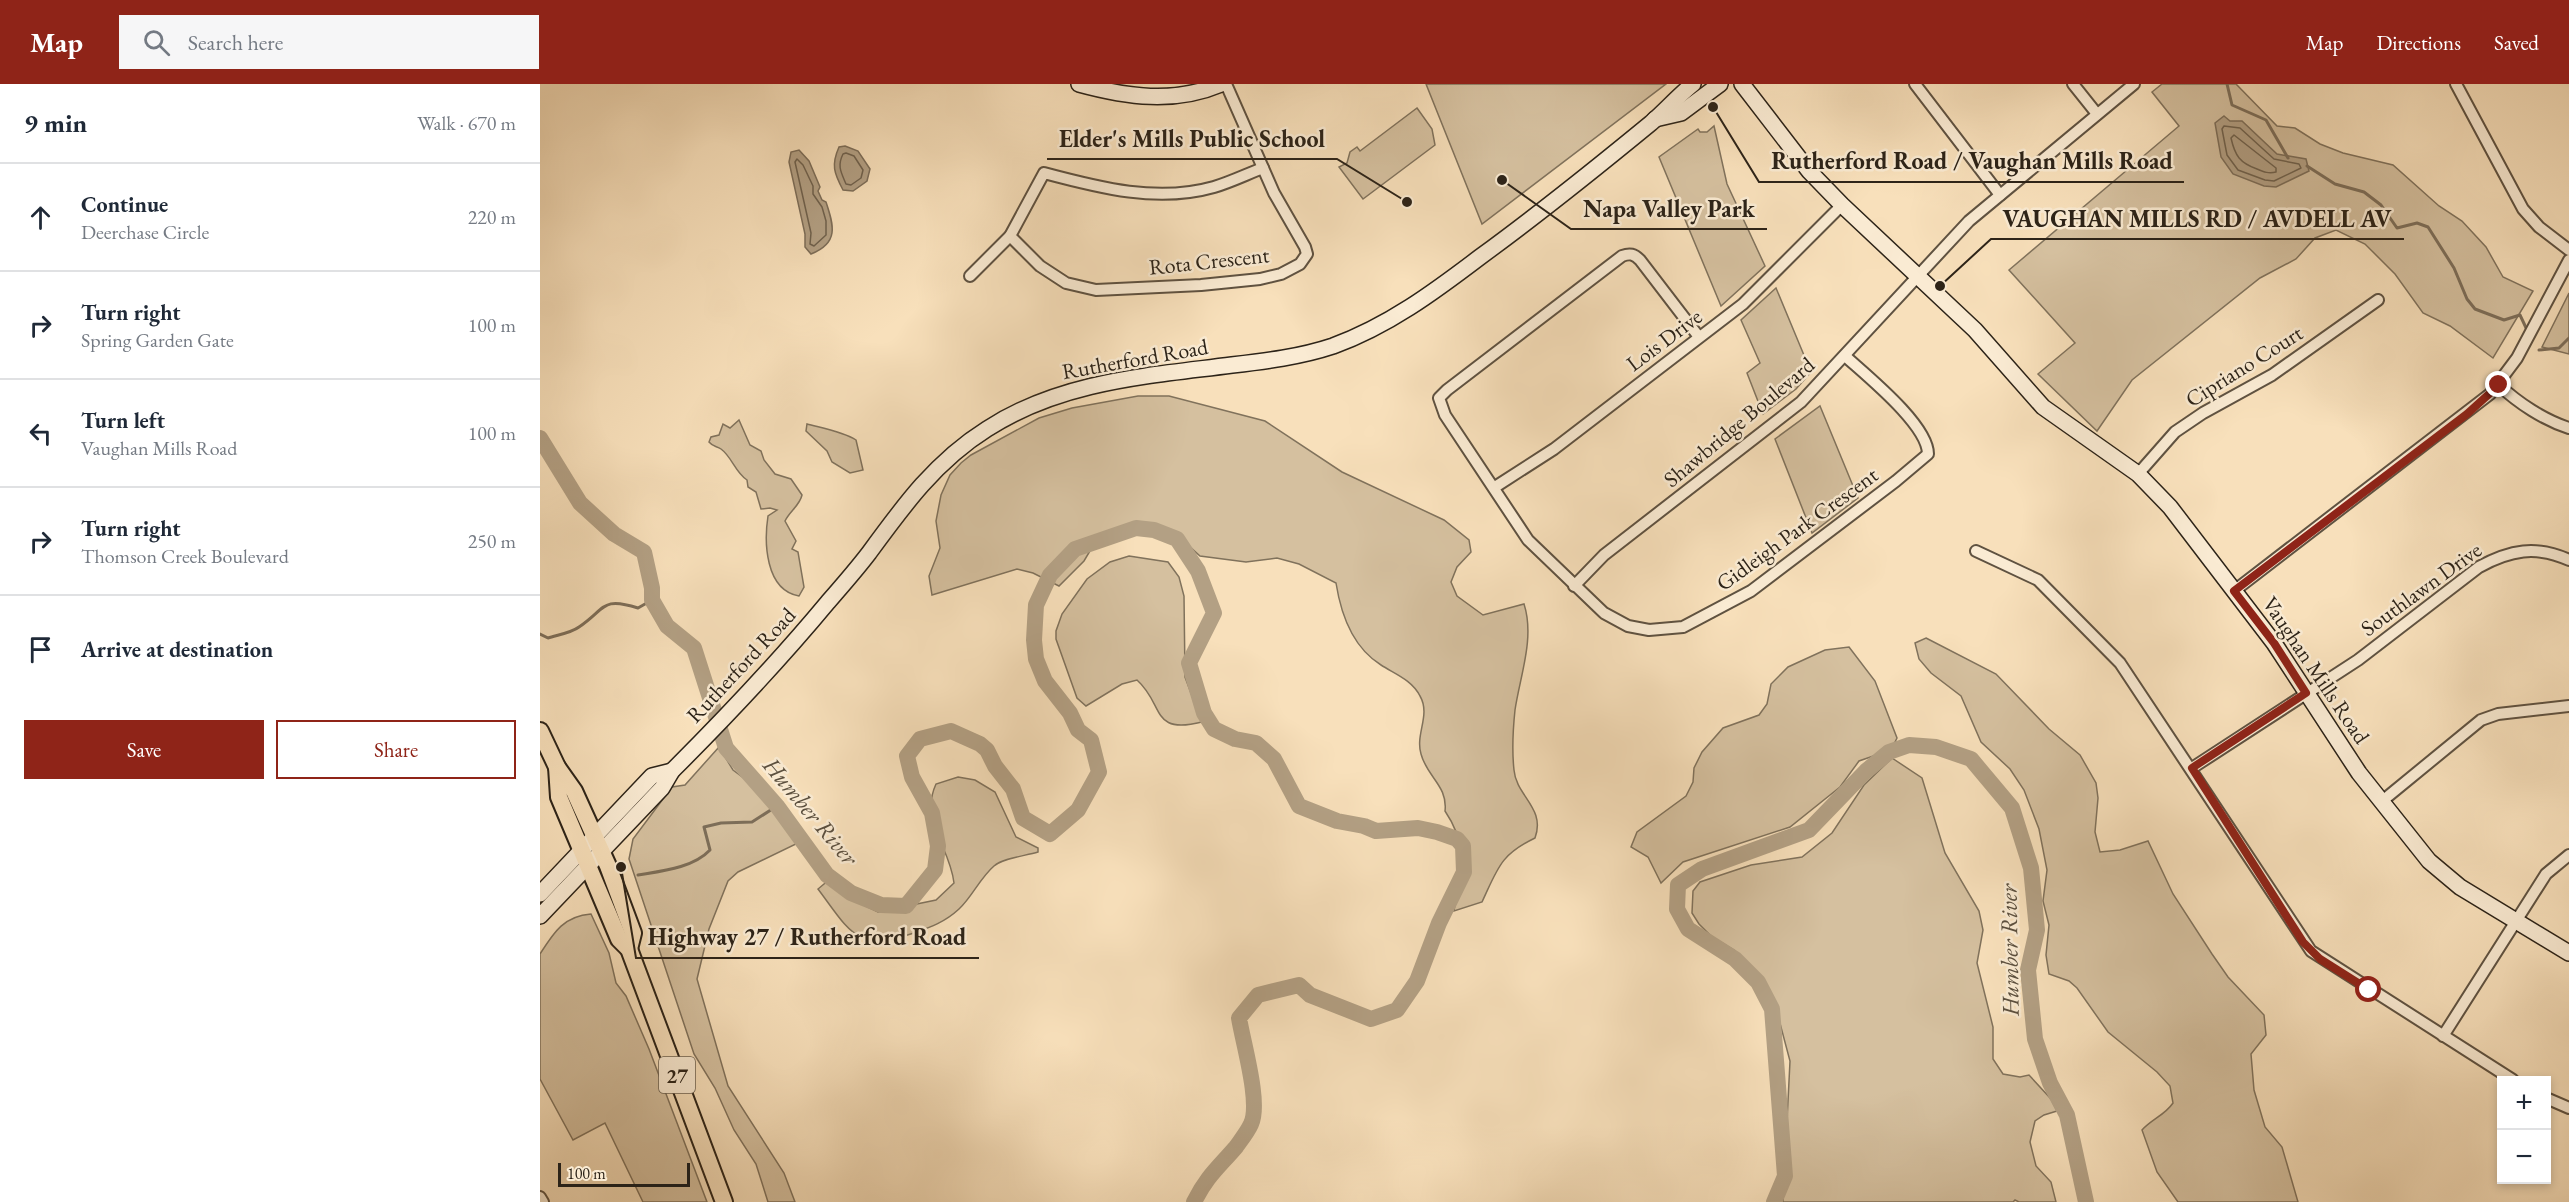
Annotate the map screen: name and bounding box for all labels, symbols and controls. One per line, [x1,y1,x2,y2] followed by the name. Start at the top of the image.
[119,15,539,69] search box
[30,24,83,60] text: Map
[140,26,173,59] icon: search
[188,28,283,57] text: Search here
[2306,29,2343,56] text: Map
[2376,29,2461,56] text: Directions
[2494,29,2539,56] text: Saved
[24,106,87,140] text: 9 min
[417,110,516,136] text: Walk · 670 m
[1047,117,1337,159] callout: Elder's Mills Public School
[1059,123,1325,154] text: Elder's Mills Public School
[1759,140,2184,182] callout: Rutherford Road / Vaughan Mills Road
[1771,145,2174,177] text: Rutherford Road / Vaughan Mills Road
[1571,187,1767,229] callout: Napa Valley Park
[81,190,168,219] text: Continue
[1583,193,1756,225] text: Napa Valley Park
[1991,197,2404,239] callout: VAUGHAN MILLS RD / AVDELL AV
[24,201,57,234] icon: ahead
[2002,203,2393,234] text: VAUGHAN MILLS RD / AVDELL AV
[468,204,516,230] text: 220 m
[81,219,209,245] text: Deerchase Circle
[1147,240,1271,282] street label: Rota Crescent
[81,298,180,327] text: Turn right
[1620,302,1708,378] street label: Lois Drive
[24,309,57,342] icon: right
[468,312,516,338] text: 100 m
[2180,318,2308,414] street label: Cipriano Court
[81,327,234,353] text: Spring Garden Gate
[1060,332,1211,386] street label: Rutherford Road
[1657,350,1821,494] street label: Shawbridge Boulevard
[2485,371,2511,397] route end
[81,406,165,435] text: Turn left
[24,417,57,450] icon: left
[468,420,516,446] text: 100 m
[81,435,237,461] text: Vaughan Mills Road
[1710,460,1884,598] street label: Gidleigh Park Crescent
[81,514,180,543] text: Turn right
[24,525,57,558] icon: right
[468,528,516,554] text: 250 m
[2355,535,2488,643] street label: Southlawn Drive
[81,543,289,569] text: Thomson Creek Boulevard
[2256,591,2377,750] street label: Vaughan Mills Road
[680,600,803,729] street label: Rutherford Road
[24,633,57,666] icon: arrive
[81,635,273,664] text: Arrive at destination
[24,720,264,779] button: Save
[276,720,516,779] button: Share
[756,750,866,873] water label: Humber River
[1992,882,2026,1017] water label: Humber River
[636,916,979,958] callout: Highway 27 / Rutherford Road
[648,921,967,953] text: Highway 27 / Rutherford Road
[2355,976,2381,1002] route start
[659,1057,695,1093] road number: 27
[2497,1076,2551,1184] map controls
[2497,1076,2551,1130] button: +
[2497,1130,2551,1184] button: −
[558,1160,690,1188] scale bar
[567,1163,606,1184] text: 100 m

